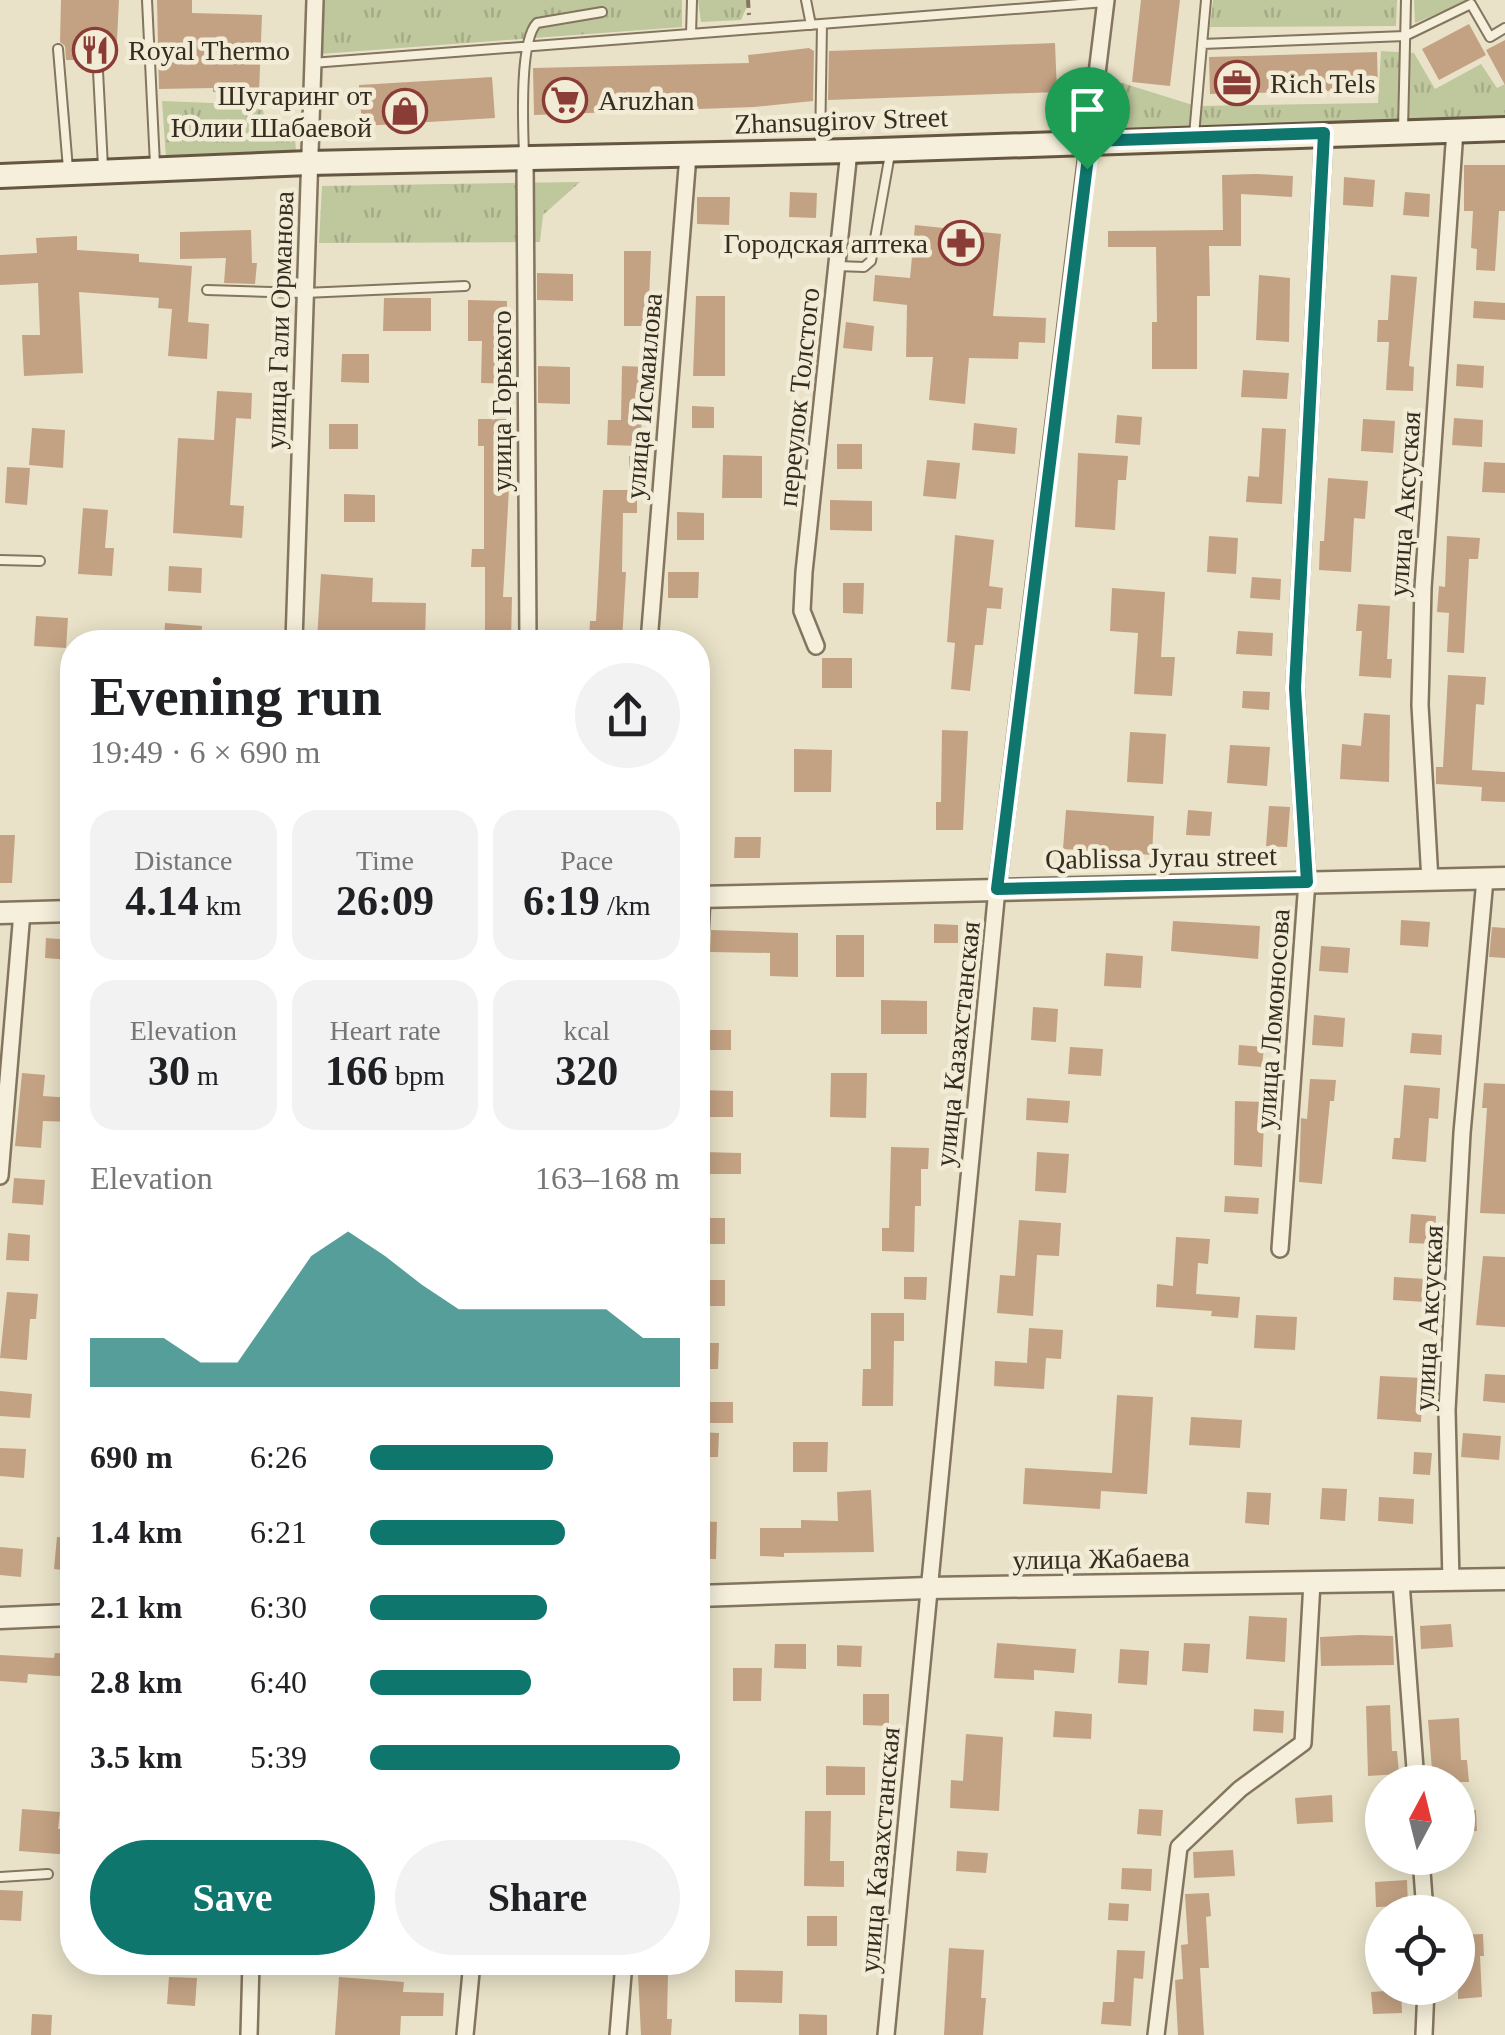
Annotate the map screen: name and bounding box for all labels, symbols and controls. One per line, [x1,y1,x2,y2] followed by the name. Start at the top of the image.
[72,27,118,73] restaurant icon: Royal Thermo
[128,35,290,66] place label: Royal Thermo
[1214,60,1260,106] office icon: Rich Tels
[1045,67,1130,170] pin
[1270,68,1376,99] place label: Rich Tels
[542,77,588,123] supermarket icon: Aruzhan
[171,80,372,143] place label: Шугаринг от Юлии Шабаевой
[1060,82,1115,137] icon: arrive
[598,85,694,116] place label: Aruzhan
[382,88,428,134] shop icon: Шугаринг от Юлии Шабаевой
[734,101,949,140] street label: Zhansugirov Street
[260,190,300,450] street label: улица Гали Орманова
[938,220,984,266] pharmacy icon: Городская аптека
[724,228,929,259] place label: Городская аптека
[772,286,825,508] street label: переулок Толстого
[619,291,668,500] street label: улица Исмаилова
[486,310,517,492] street label: улица Горького
[1383,410,1426,598] street label: улица Аксуская
[575,663,680,768] button: share
[90,666,382,727] text: Evening run
[90,734,320,770] text: 19:49 · 6 × 690 m
[1045,840,1277,875] street label: Qablissa Jyrau street
[134,845,232,876] text: Distance
[356,845,414,876] text: Time
[560,845,613,876] text: Pace
[125,878,199,924] text: 4.14
[336,878,434,924] text: 26:09
[523,878,600,924] text: 6:19
[199,890,241,921] text: km
[600,890,650,921] text: /km
[1249,907,1296,1130] street label: улица Ломоносова
[929,920,986,1168] street label: улица Казахстанская
[130,1015,237,1046] text: Elevation
[329,1015,441,1046] text: Heart rate
[563,1015,610,1046] text: kcal
[148,1048,190,1094] text: 30
[325,1048,388,1094] text: 166
[555,1048,618,1094] text: 320
[190,1060,219,1091] text: m
[388,1060,445,1091] text: bpm
[90,1160,213,1196] text: Elevation
[535,1160,680,1196] text: 163–168 m
[1408,1224,1449,1412] street label: улица Аксуская
[90,1439,173,1475] text: 690 m
[250,1439,307,1475] text: 6:26
[90,1514,182,1550] text: 1.4 km
[250,1514,307,1550] text: 6:21
[1012,1541,1191,1576] street label: улица Жабаева
[90,1589,182,1625] text: 2.1 km
[250,1589,307,1625] text: 6:30
[90,1664,182,1700] text: 2.8 km
[250,1664,307,1700] text: 6:40
[853,1726,906,1974] street label: улица Казахстанская
[90,1739,182,1775] text: 3.5 km
[250,1739,307,1775] text: 5:39
[1365,1765,1475,1875] north arrow
[1365,1765,1475,2005] map controls
[90,1840,375,1955] button: Save
[395,1840,680,1955] button: Share
[1365,1895,1475,2005] button: locate

